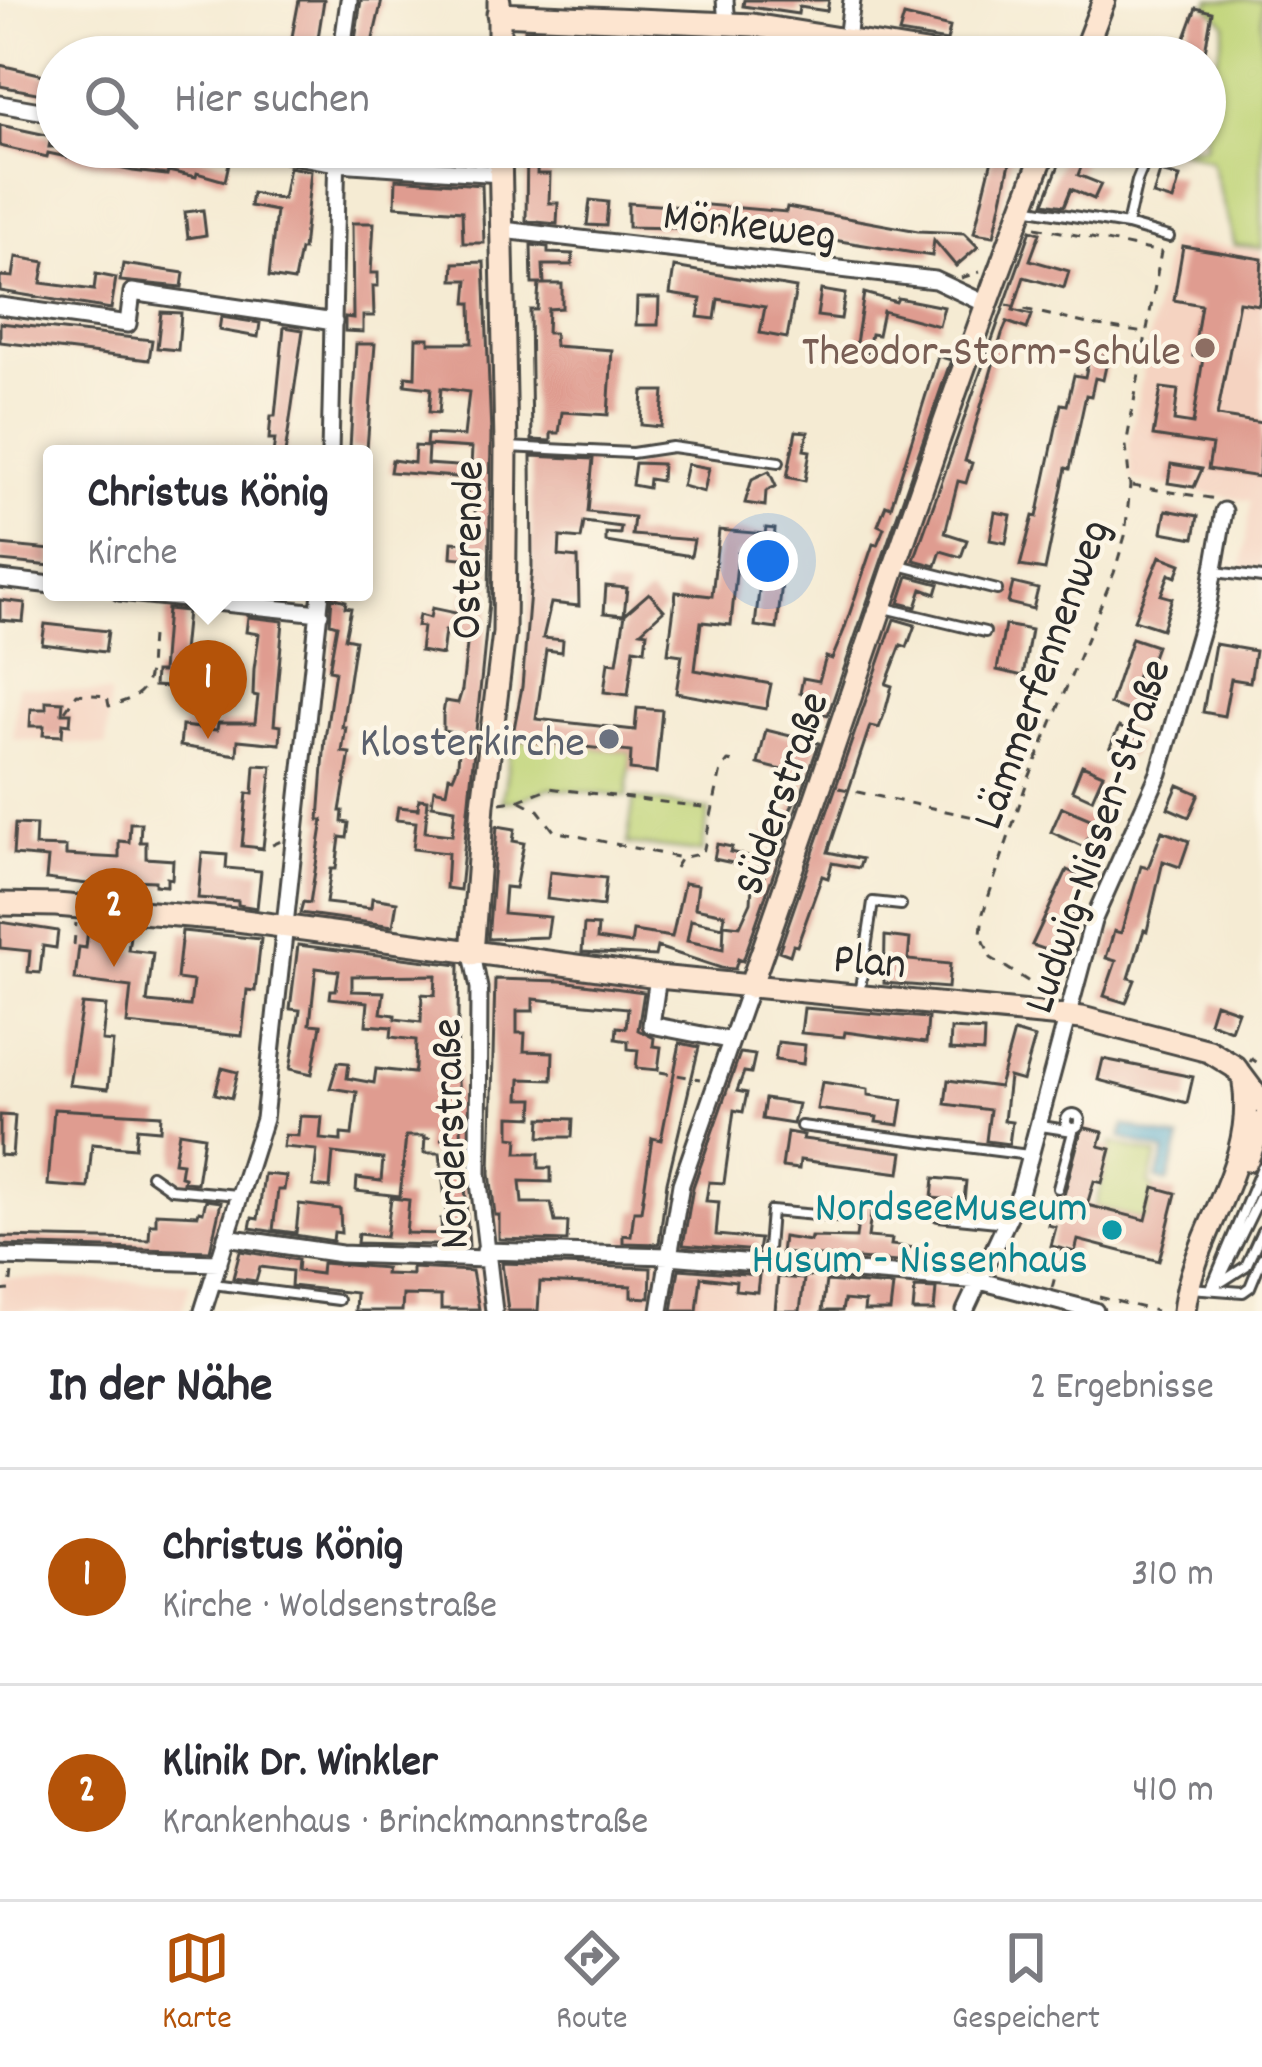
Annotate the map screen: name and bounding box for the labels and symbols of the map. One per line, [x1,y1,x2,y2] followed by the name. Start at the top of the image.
[659,187,839,271] street label: Mönkeweg
[801,323,1181,387] place label: Theodor-Storm-Schule
[1192,335,1218,361] marker: Theodor-Storm-Schule
[437,460,505,640] street label: Osterende
[959,512,1130,839] street label: Lämmerfennenweg
[738,531,798,591] your location
[169,640,247,739] pin: 1
[1010,651,1191,1023] street label: Ludwig-Nissen-Straße
[720,684,849,905] street label: Süderstraße
[360,714,585,778] place label: Klosterkirche
[596,726,622,752] marker: Klosterkirche
[75,868,153,967] pin: 2
[830,930,909,1000] street label: Plan
[418,1017,490,1250] street label: Norderstraße
[751,1179,1088,1295] place label: NordseeMuseum Husum - Nissenhaus
[1099,1217,1125,1243] marker: NordseeMuseum Husum - Nissenhaus

